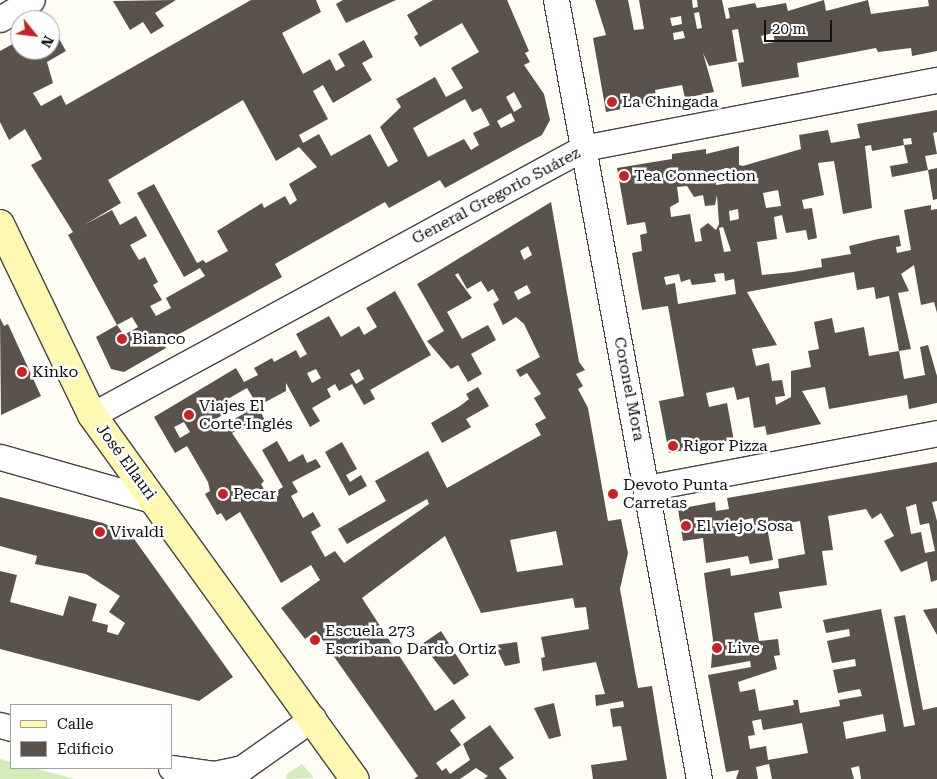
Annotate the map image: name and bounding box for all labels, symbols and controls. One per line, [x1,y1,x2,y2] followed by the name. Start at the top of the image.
[10,10,60,60] north arrow
[767,10,834,42] scale bar
[772,20,806,38] text: 20 m
[38,33,57,50] text: N
[622,92,718,112] place label: La Chingada
[606,96,618,108] marker: La Chingada
[409,143,583,249] street label: General Gregorio Suárez
[634,166,756,186] place label: Tea Connection
[618,170,630,182] marker: Tea Connection
[132,329,186,349] place label: Bianco
[116,333,128,345] marker: Bianco
[610,335,648,443] street label: Coronel Mora
[32,362,78,382] place label: Kinko
[16,366,28,378] marker: Kinko
[199,396,293,434] place label: Viajes El Corte Inglés
[183,409,195,421] marker: Viajes El Corte Inglés
[92,420,160,504] street label: José Ellauri
[683,436,768,456] place label: Rigor Pizza
[667,440,679,452] marker: Rigor Pizza
[623,475,728,513] place label: Devoto Punta Carretas
[233,484,276,504] place label: Pecar
[217,488,229,500] marker: Pecar
[607,488,619,500] marker: Devoto Punta Carretas
[696,516,793,536] place label: El viejo Sosa
[680,520,692,532] marker: El viejo Sosa
[110,522,164,542] place label: Vivaldi
[94,526,106,538] marker: Vivaldi
[325,621,496,659] place label: Escuela 273 Escribano Dardo Ortiz
[309,634,321,646] marker: Escuela 273 Escribano Dardo Ortiz
[727,638,760,658] place label: Live
[711,642,723,654] marker: Live
[10,704,172,769] legend
[57,715,93,733] text: Calle
[57,740,114,758] text: Edificio

